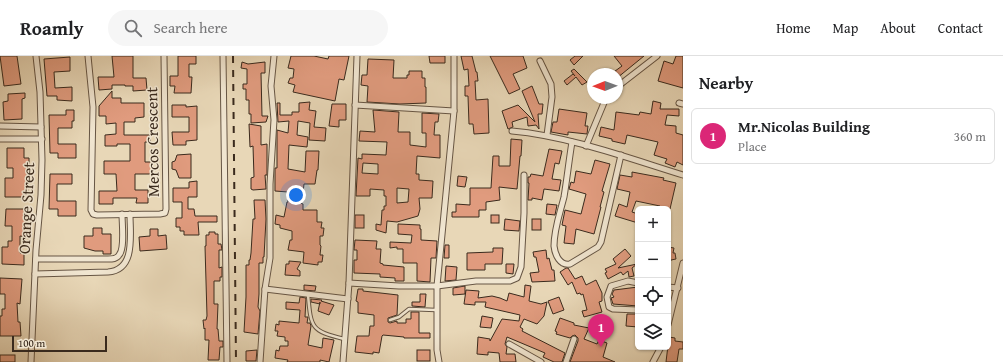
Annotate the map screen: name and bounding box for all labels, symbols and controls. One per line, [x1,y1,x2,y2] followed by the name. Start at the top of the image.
[108,10,388,46] search box
[20,14,84,42] text: Roamly
[122,17,144,39] icon: search
[154,17,228,38] text: Search here
[776,18,811,38] text: Home
[833,18,858,38] text: Map
[880,18,916,38] text: About
[938,18,983,38] text: Contact
[587,68,623,104] north arrow
[699,70,753,95] text: Nearby
[139,86,165,197] street label: Mercos Crescent
[738,116,870,137] text: Mr.Nicolas Building
[710,127,716,146] text: 1
[954,127,986,146] text: 360 m
[738,137,767,156] text: Place
[12,161,40,255] street label: Orange Street
[286,185,306,205] your location
[635,206,671,350] map controls
[635,206,671,242] button: +
[635,242,671,278] button: −
[635,278,671,314] button: locate
[588,314,614,347] pin: 1
[635,314,671,350] button: layers
[12,334,107,353] scale bar
[18,335,45,351] text: 100 m

